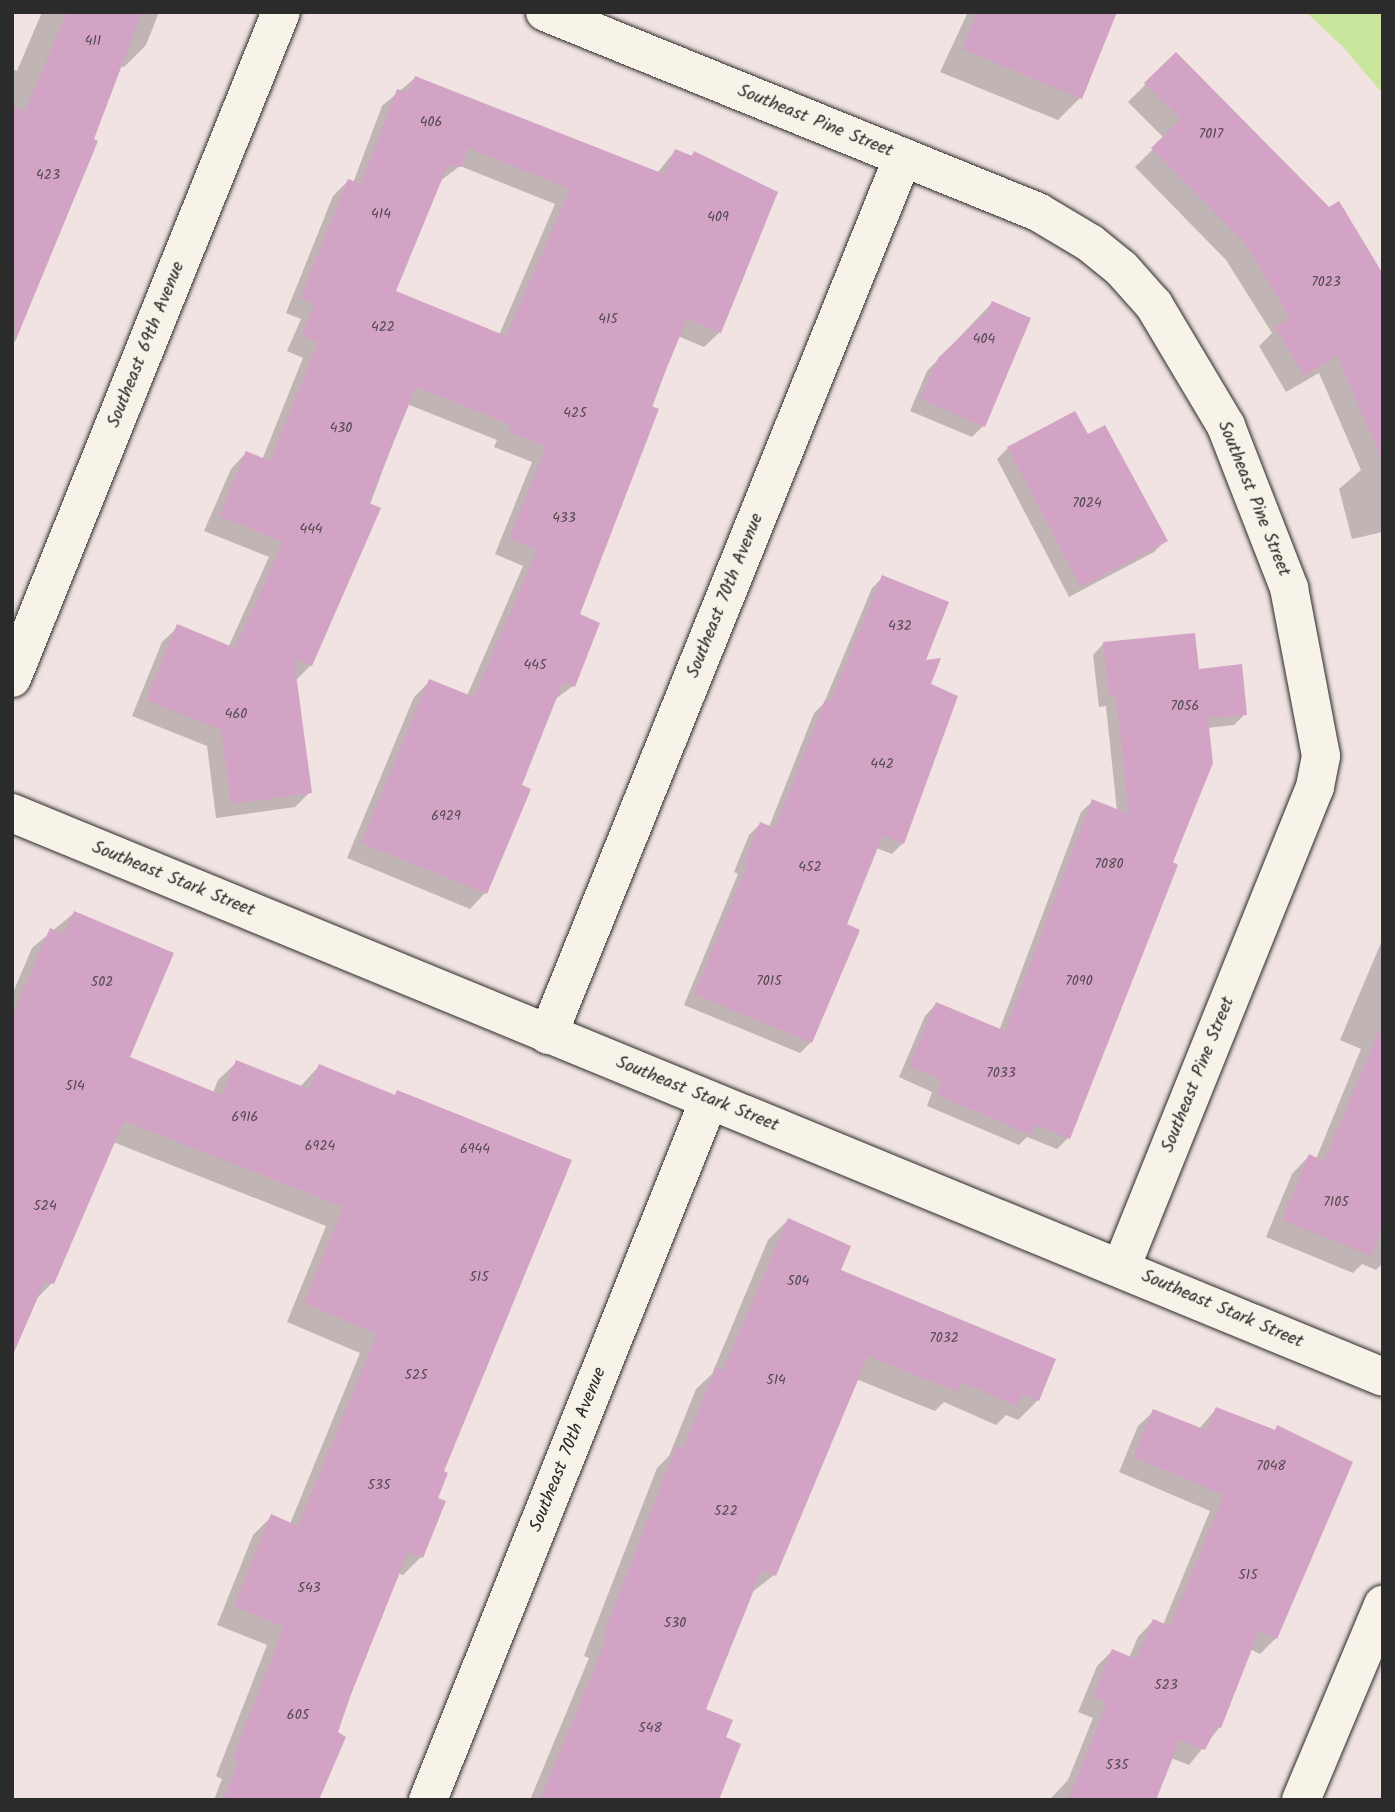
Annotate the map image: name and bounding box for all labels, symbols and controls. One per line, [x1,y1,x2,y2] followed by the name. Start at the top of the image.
[85,33,101,49] house number: 411
[734,81,896,163] street label: Southeast Pine Street
[420,114,442,130] house number: 406
[1199,126,1223,142] house number: 7017
[36,167,60,183] house number: 423
[371,206,391,222] house number: 414
[707,209,729,225] house number: 409
[104,259,190,431] street label: Southeast 69th Avenue
[1311,274,1341,290] house number: 7023
[598,311,618,327] house number: 415
[371,319,395,335] house number: 422
[973,331,995,347] house number: 404
[563,405,587,421] house number: 425
[1212,418,1294,580] street label: Southeast Pine Street
[330,420,352,436] house number: 430
[1072,495,1102,511] house number: 7024
[552,510,576,526] house number: 433
[683,511,769,681] street label: Southeast 70th Avenue
[299,521,323,537] house number: 444
[888,618,912,634] house number: 432
[524,657,546,673] house number: 445
[1171,698,1199,714] house number: 7056
[225,706,247,722] house number: 460
[870,756,894,772] house number: 442
[431,808,461,824] house number: 6929
[88,837,258,923] street label: Southeast Stark Street
[1095,856,1123,872] house number: 7080
[798,859,822,875] house number: 452
[756,973,782,989] house number: 7015
[1065,973,1093,989] house number: 7090
[91,974,113,990] house number: 502
[1158,994,1240,1156] street label: Southeast Pine Street
[612,1052,782,1138] street label: Southeast Stark Street
[986,1065,1016,1081] house number: 7033
[65,1078,85,1094] house number: 514
[232,1109,258,1125] house number: 6916
[305,1138,335,1154] house number: 6924
[460,1141,490,1157] house number: 6944
[1323,1194,1349,1210] house number: 7105
[33,1198,57,1214] house number: 524
[1138,1266,1306,1354] street label: Southeast Stark Street
[469,1269,489,1285] house number: 515
[787,1273,809,1289] house number: 504
[929,1330,959,1346] house number: 7032
[526,1365,612,1535] street label: Southeast 70th Avenue
[404,1367,428,1383] house number: 525
[766,1372,786,1388] house number: 514
[1256,1458,1286,1474] house number: 7048
[367,1477,391,1493] house number: 535
[714,1503,738,1519] house number: 522
[1238,1567,1258,1583] house number: 515
[297,1580,321,1596] house number: 543
[664,1615,686,1631] house number: 530
[1154,1677,1178,1693] house number: 523
[287,1707,309,1723] house number: 605
[638,1720,662,1736] house number: 548
[1105,1757,1129,1773] house number: 535

